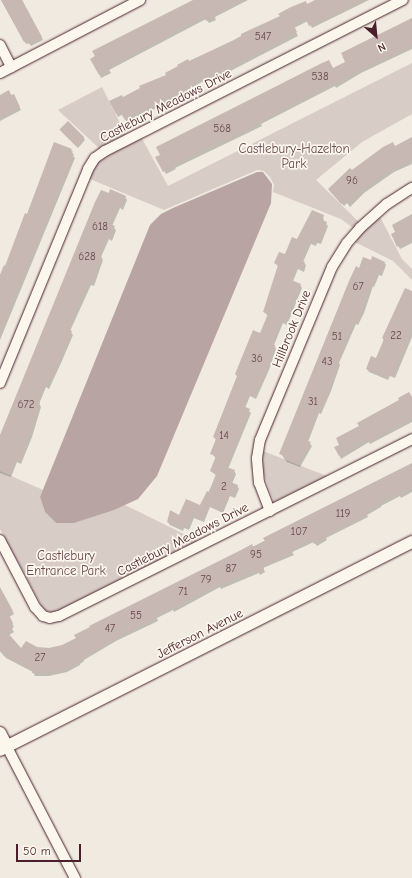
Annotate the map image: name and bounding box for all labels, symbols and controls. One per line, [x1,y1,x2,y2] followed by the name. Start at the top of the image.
[356,16,396,56] north arrow
[255,30,271,44] house number: 547
[376,40,388,55] text: N
[98,66,234,146] street label: Castlebury Meadows Drive
[311,70,329,84] house number: 538
[213,122,231,136] house number: 568
[238,142,350,173] park label: Castlebury-Hazelton Park
[346,174,358,188] house number: 96
[92,220,108,234] house number: 618
[78,250,96,264] house number: 628
[352,280,364,294] house number: 67
[269,288,315,370] street label: Hillbrook Drive
[390,329,402,343] house number: 22
[332,330,342,344] house number: 51
[251,352,263,366] house number: 36
[322,355,332,369] house number: 43
[308,395,318,409] house number: 31
[18,398,34,412] house number: 672
[219,429,229,443] house number: 14
[221,480,227,494] house number: 2
[115,500,251,580] street label: Castlebury Meadows Drive
[336,507,350,521] house number: 119
[291,525,307,539] house number: 107
[250,548,262,562] house number: 95
[26,549,106,580] park label: Castlebury Entrance Park
[226,562,236,576] house number: 87
[200,573,212,587] house number: 79
[178,585,188,599] house number: 71
[154,606,246,662] street label: Jefferson Avenue
[130,609,142,623] house number: 55
[105,622,115,636] house number: 47
[35,651,45,665] house number: 27
[18,836,83,862] scale bar
[23,844,51,858] text: 50 m

